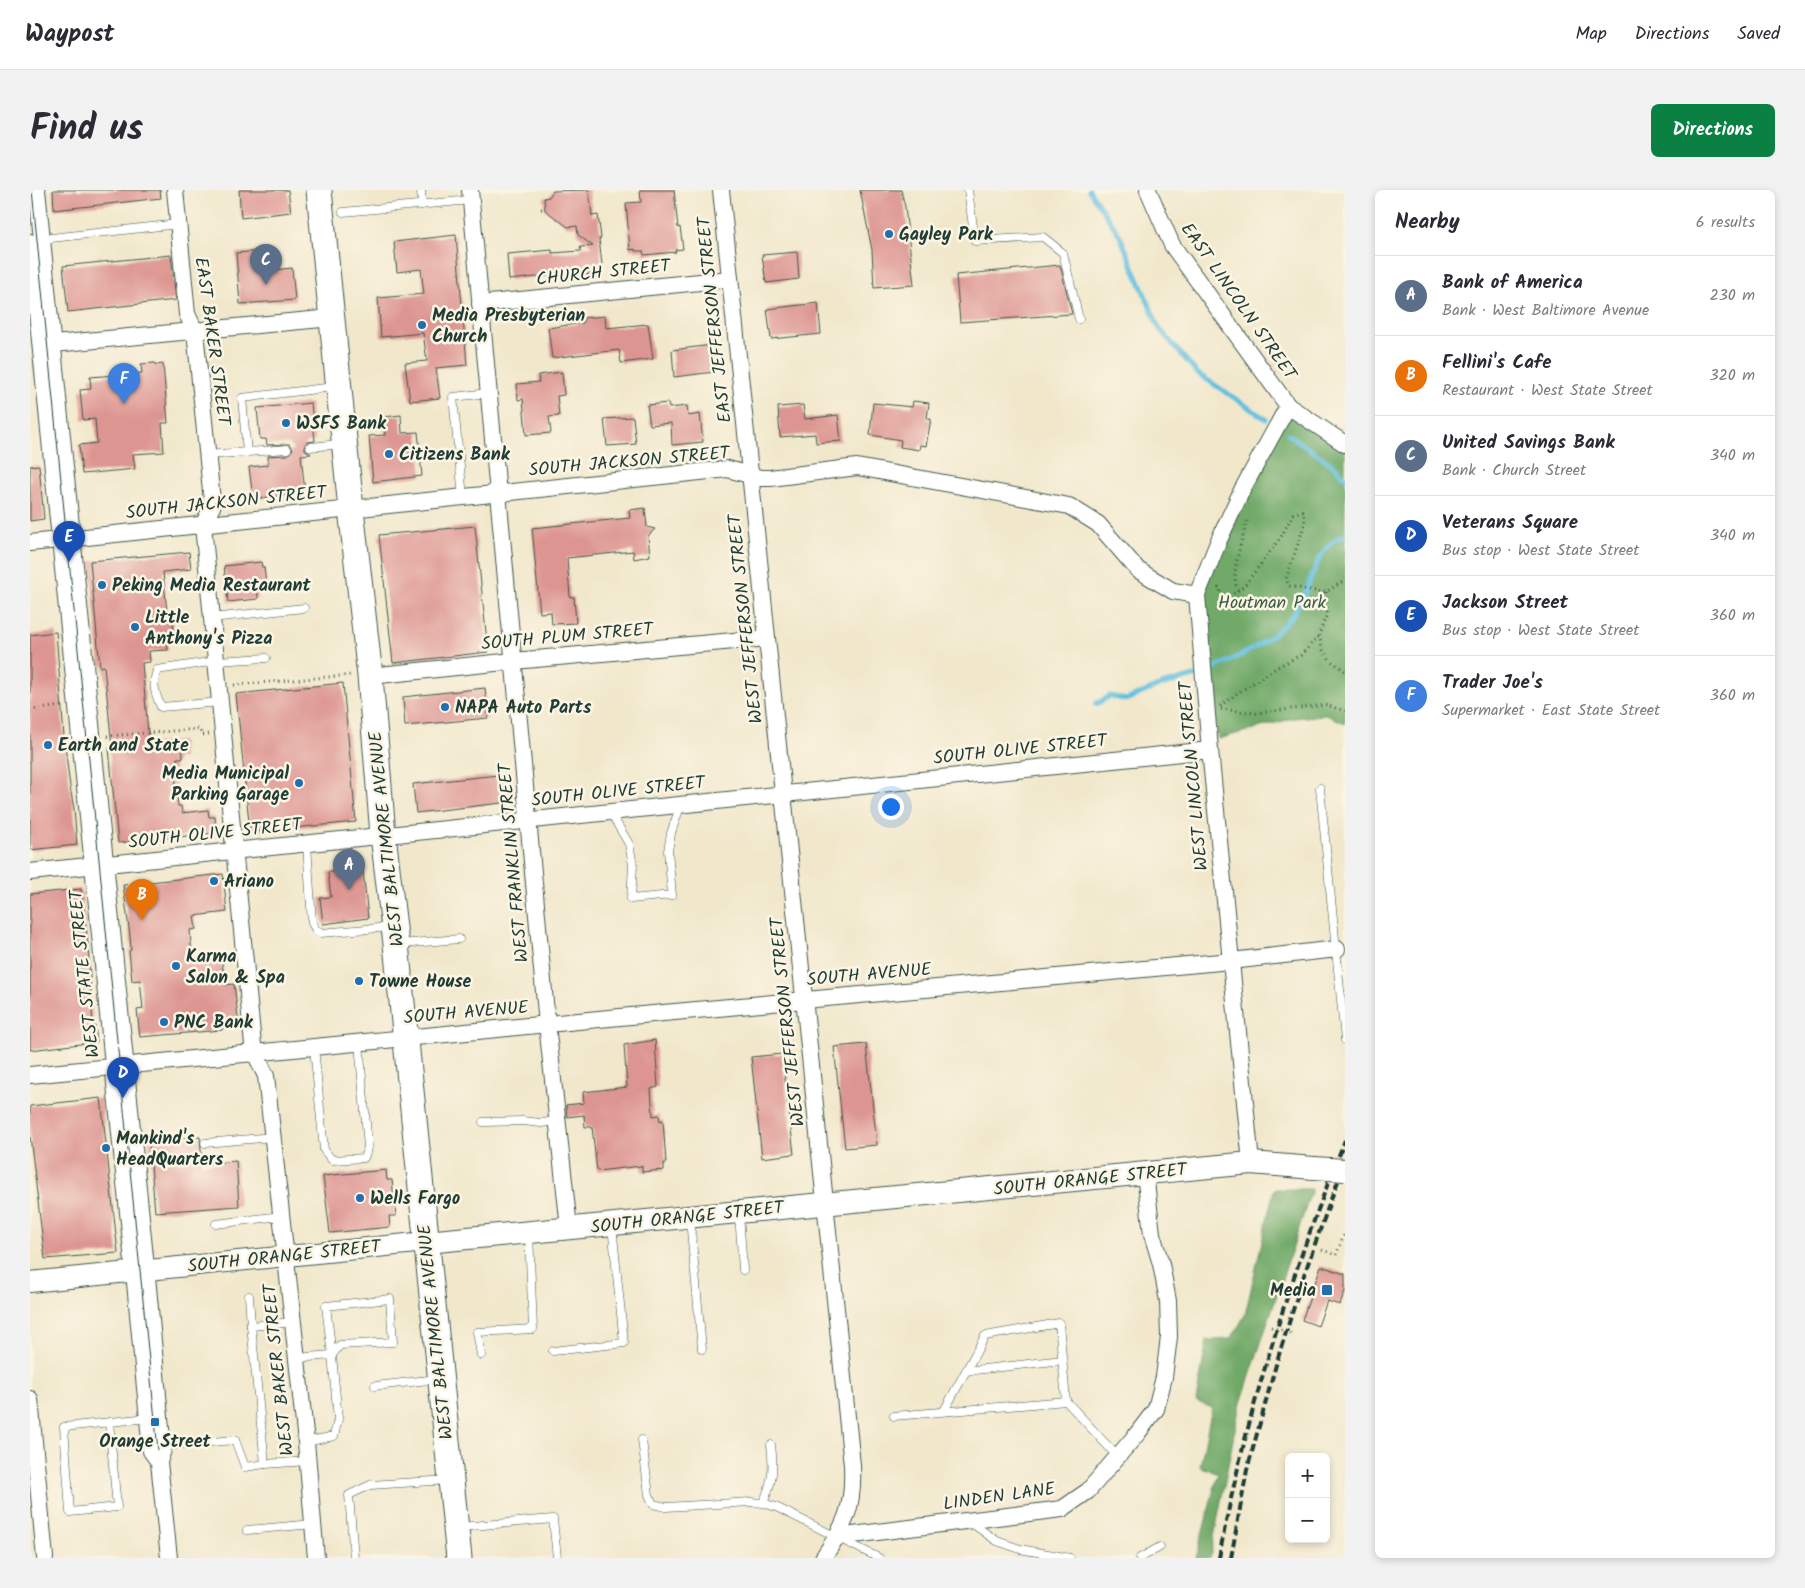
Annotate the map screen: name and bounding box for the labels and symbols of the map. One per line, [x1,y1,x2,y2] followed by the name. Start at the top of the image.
[690,214,741,424] street label: EAST JEFFERSON STREET
[1172,217,1304,388] street label: EAST LINCOLN STREET
[899,221,994,250] place label: Gayley Park
[883,228,895,240] marker: Gayley Park
[250,244,282,285] pin: C
[535,252,673,295] street label: CHURCH STREET
[185,255,238,429] street label: EAST BAKER STREET
[432,302,585,352] place label: Media Presbyterian Church
[416,319,428,331] marker: Media Presbyterian Church
[108,363,140,404] pin: F
[296,410,387,439] place label: WSFS Bank
[280,417,292,429] marker: WSFS Bank
[528,439,732,486] street label: SOUTH JACKSON STREET
[399,441,511,470] place label: Citizens Bank
[383,448,395,460] marker: Citizens Bank
[124,478,329,528] street label: SOUTH JACKSON STREET
[721,511,772,725] street label: WEST JEFFERSON STREET
[53,521,85,562] pin: E
[112,572,311,601] place label: Peking Media Restaurant
[96,579,108,591] marker: Peking Media Restaurant
[1218,589,1327,618] park label: Houtman Park
[145,604,272,654] place label: Little Anthony's Pizza
[480,615,656,659] street label: SOUTH PLUM STREET
[129,621,141,633] marker: Little Anthony's Pizza
[1172,679,1217,872] street label: WEST LINCOLN STREET
[455,694,592,723] place label: NAPA Auto Parts
[439,701,451,713] marker: NAPA Auto Parts
[932,727,1110,774] street label: SOUTH OLIVE STREET
[362,729,413,948] street label: WEST BALTIMORE AVENUE
[58,732,189,761] place label: Earth and State
[42,739,54,751] marker: Earth and State
[162,760,289,810] place label: Media Municipal Parking Garage
[491,761,538,964] street label: WEST FRANKLIN STREET
[530,769,708,816] street label: SOUTH OLIVE STREET
[293,777,305,789] marker: Media Municipal Parking Garage
[878,794,904,820] your location
[127,811,305,858] street label: SOUTH OLIVE STREET
[333,849,365,890] pin: A
[224,868,274,897] place label: Ariano
[208,875,220,887] marker: Ariano
[126,879,158,920] pin: B
[62,887,109,1059] street label: WEST STATE STREET
[763,914,814,1128] street label: WEST JEFFERSON STREET
[186,943,285,993] place label: Karma Salon & Spa
[806,956,933,995] street label: SOUTH AVENUE
[170,960,182,972] marker: Karma Salon & Spa
[369,968,472,997] place label: Towne House
[353,975,365,987] marker: Towne House
[403,994,530,1033] street label: SOUTH AVENUE
[174,1009,254,1038] place label: PNC Bank
[158,1016,170,1028] marker: PNC Bank
[107,1057,139,1098] pin: D
[116,1125,224,1175] place label: Mankind's HeadQuarters
[100,1142,112,1154] marker: Mankind's HeadQuarters
[992,1156,1190,1205] street label: SOUTH ORANGE STREET
[370,1185,460,1214] place label: Wells Fargo
[354,1192,366,1204] marker: Wells Fargo
[589,1194,787,1243] street label: SOUTH ORANGE STREET
[411,1222,462,1441] street label: WEST BALTIMORE AVENUE
[186,1233,384,1282] street label: SOUTH ORANGE STREET
[1270,1277,1316,1306] place label: Media
[256,1281,303,1457] street label: WEST BAKER STREET
[1320,1283,1334,1297] marker: Media
[149,1416,161,1428] marker: Orange Street
[99,1428,212,1457] place label: Orange Street
[941,1475,1057,1520] street label: LINDEN LANE

